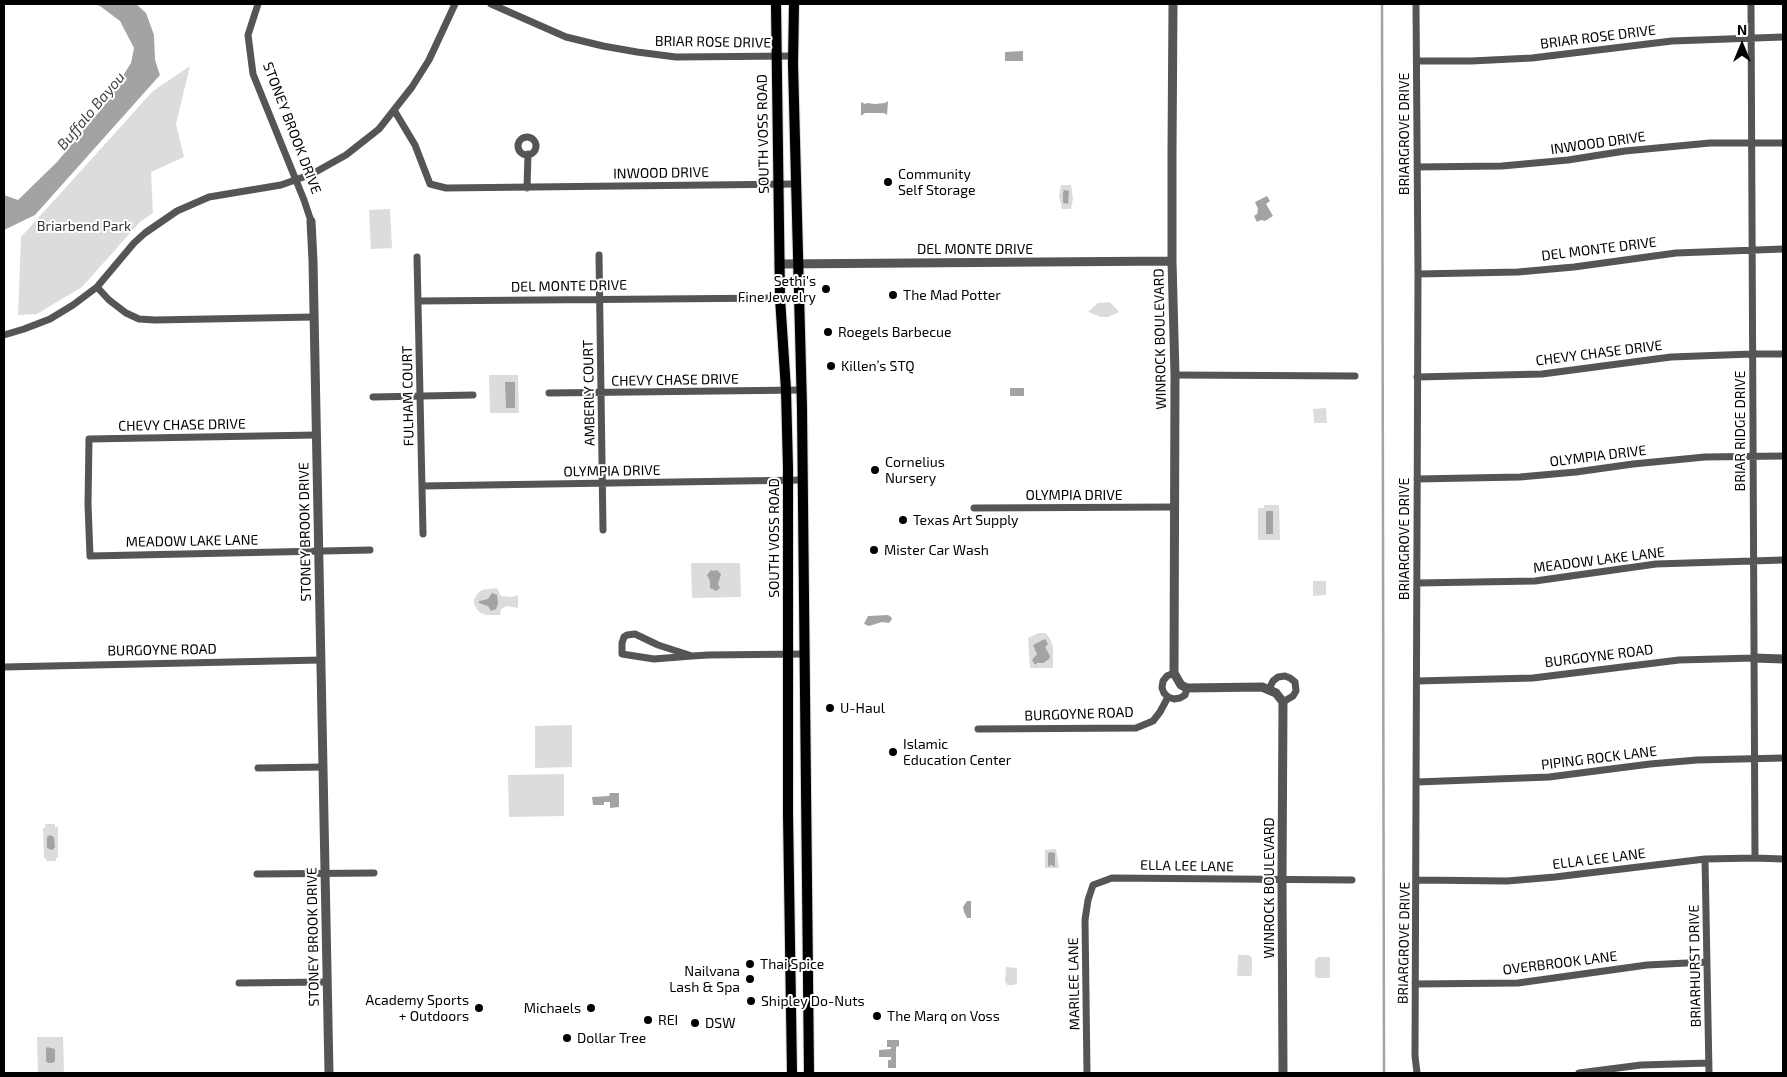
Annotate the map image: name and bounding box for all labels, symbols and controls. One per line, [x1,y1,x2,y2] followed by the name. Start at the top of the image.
[1717,20,1767,70] north arrow
[1737,21,1747,38] text: N
[1539,22,1657,52] street label: BRIAR ROSE DRIVE
[655,33,771,51] street label: BRIAR ROSE DRIVE
[259,60,325,196] street label: STONEY BROOK DRIVE
[53,68,129,154] water label: Buffalo Bayou
[1396,73,1412,195] street label: BRIARGROVE DRIVE
[754,74,772,194] street label: SOUTH VOSS ROAD
[1549,128,1647,158] street label: INWOOD DRIVE
[613,164,709,182] street label: INWOOD DRIVE
[898,166,976,198] place label: Community Self Storage
[882,176,894,188] marker: Community Self Storage
[37,218,131,234] park label: Briarbend Park
[1540,234,1658,264] street label: DEL MONTE DRIVE
[917,241,1033,257] street label: DEL MONTE DRIVE
[1150,268,1170,410] street label: WINROCK BOULEVARD
[738,273,816,306] place label: Sethi's Fine Jewelry
[511,277,627,295] street label: DEL MONTE DRIVE
[820,283,832,295] marker: Sethi's Fine Jewelry
[903,287,1001,303] place label: The Mad Potter
[887,289,899,301] marker: The Mad Potter
[838,324,952,340] place label: Roegels Barbecue
[822,326,834,338] marker: Roegels Barbecue
[1535,337,1663,369] street label: CHEVY CHASE DRIVE
[580,340,598,446] street label: AMBERLY COURT
[399,346,417,446] street label: FULHAM COURT
[841,358,915,374] place label: Killen’s STQ
[825,360,837,372] marker: Killen’s STQ
[611,370,739,390] street label: CHEVY CHASE DRIVE
[1732,371,1748,491] street label: BRIAR RIDGE DRIVE
[118,415,246,435] street label: CHEVY CHASE DRIVE
[1549,442,1647,470] street label: OLYMPIA DRIVE
[885,454,945,487] place label: Cornelius Nursery
[295,462,315,602] street label: STONEY BROOK DRIVE
[563,462,661,480] street label: OLYMPIA DRIVE
[869,464,881,476] marker: Cornelius Nursery
[766,478,782,598] street label: SOUTH VOSS ROAD
[1396,478,1412,600] street label: BRIARGROVE DRIVE
[1025,487,1123,503] street label: OLYMPIA DRIVE
[913,512,1019,528] place label: Texas Art Supply
[897,514,909,526] marker: Texas Art Supply
[126,531,258,551] street label: MEADOW LAKE LANE
[884,542,989,558] place label: Mister Car Wash
[868,544,880,556] marker: Mister Car Wash
[1532,544,1666,576] street label: MEADOW LAKE LANE
[107,641,217,659] street label: BURGOYNE ROAD
[1544,641,1654,671] street label: BURGOYNE ROAD
[840,700,885,716] place label: U-Haul
[824,702,836,714] marker: U-Haul
[1024,704,1134,724] street label: BURGOYNE ROAD
[903,736,1011,769] place label: Islamic Education Center
[1540,743,1658,773] street label: PIPING ROCK LANE
[887,746,899,758] marker: Islamic Education Center
[1261,817,1277,959] street label: WINROCK BOULEVARD
[1551,845,1647,873] street label: ELLA LEE LANE
[1140,857,1234,875] street label: ELLA LEE LANE
[303,867,323,1007] street label: STONEY BROOK DRIVE
[1395,882,1413,1004] street label: BRIARGROVE DRIVE
[1686,904,1704,1028] street label: BRIARHURST DRIVE
[1065,937,1083,1031] street label: MARILEE LANE
[1502,948,1618,978] street label: OVERBROOK LANE
[760,956,824,972] place label: Thai Spice
[744,958,756,970] marker: Thai Spice
[669,963,740,996] place label: Nailvana Lash & Spa
[744,973,756,985] marker: Nailvana Lash & Spa
[365,992,469,1024] place label: Academy Sports + Outdoors
[761,993,865,1009] place label: Shipley Do-Nuts
[745,995,757,1007] marker: Shipley Do-Nuts
[524,1000,581,1016] place label: Michaels
[473,1002,485,1014] marker: Academy Sports + Outdoors
[585,1002,597,1014] marker: Michaels
[887,1008,1000,1024] place label: The Marq on Voss
[871,1010,883,1022] marker: The Marq on Voss
[658,1012,678,1028] place label: REI
[642,1014,654,1026] marker: REI
[705,1015,735,1031] place label: DSW
[689,1017,701,1029] marker: DSW
[577,1030,646,1046] place label: Dollar Tree
[561,1032,573,1044] marker: Dollar Tree

